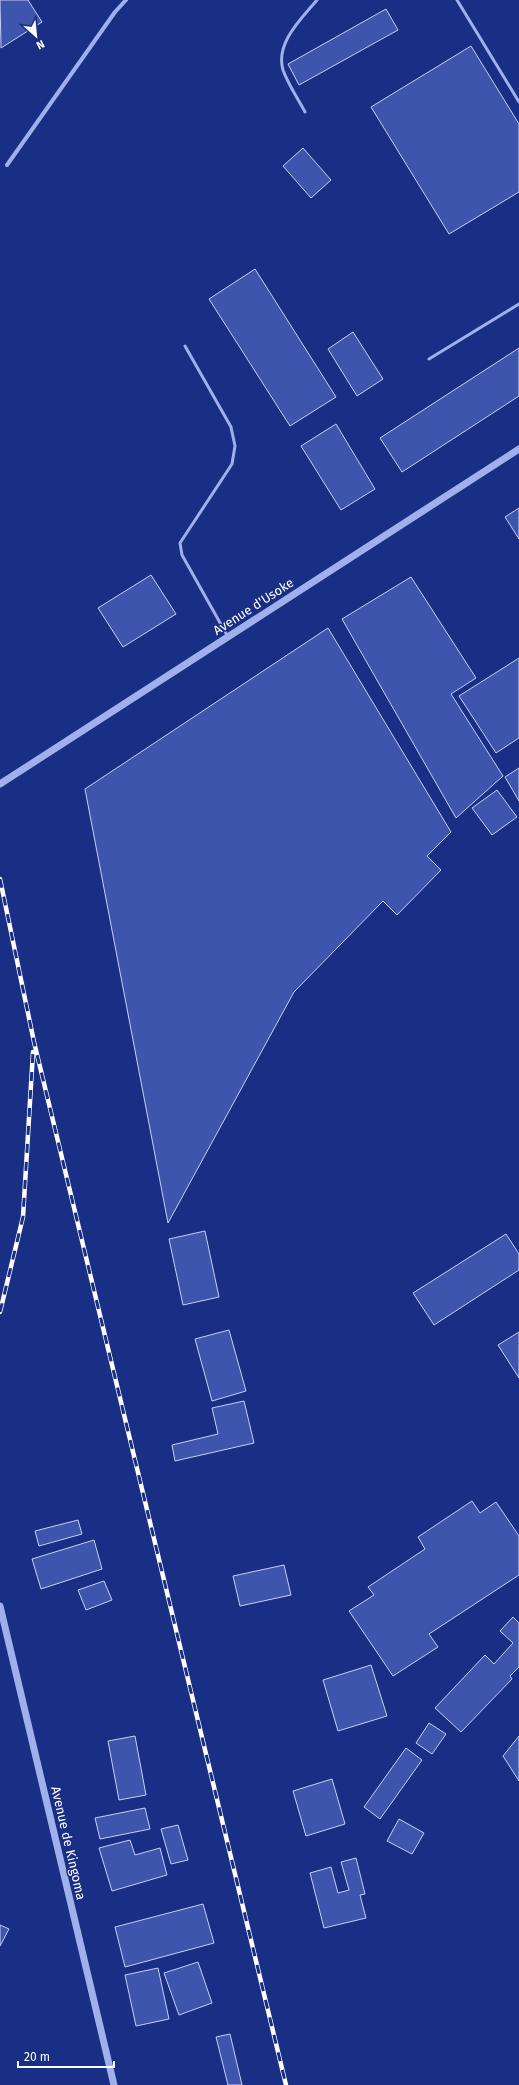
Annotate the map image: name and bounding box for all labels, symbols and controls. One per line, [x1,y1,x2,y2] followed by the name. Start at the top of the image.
[16,16,56,56] north arrow
[34,37,47,52] text: N
[210,575,296,638] street label: Avenue d'Usoke
[48,1785,89,1901] street label: Avenue de Kingoma
[18,2043,114,2069] scale bar
[24,2050,50,2064] text: 20 m

